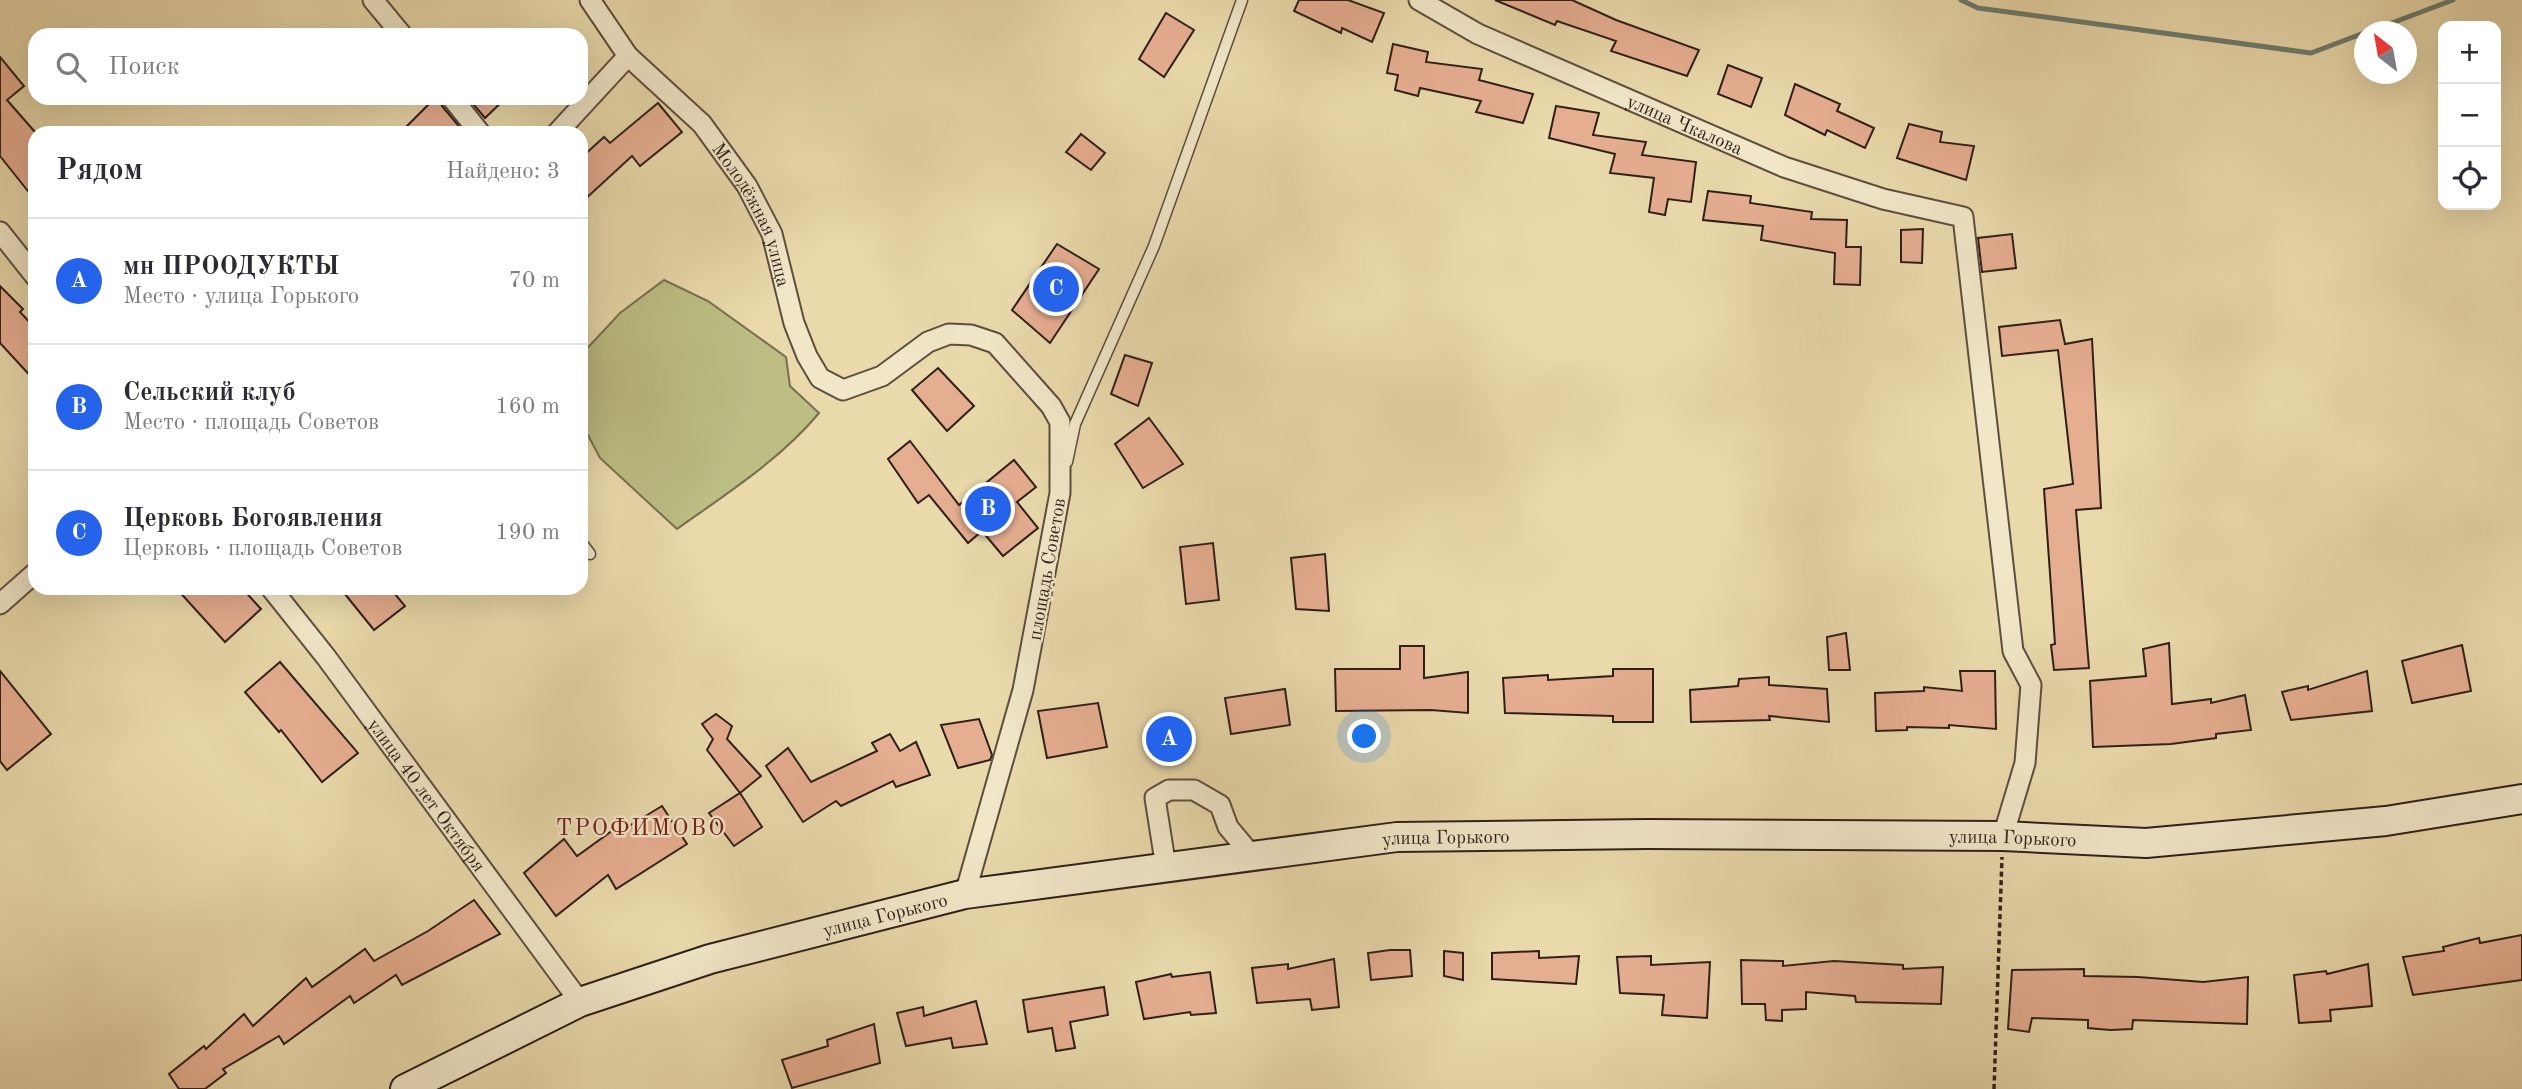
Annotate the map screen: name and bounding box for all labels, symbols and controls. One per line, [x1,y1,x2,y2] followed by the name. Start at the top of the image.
[2354,21,2417,84] north arrow
[2438,21,2501,210] map controls
[2438,21,2501,84] button: +
[28,28,588,105] search box
[52,48,90,86] icon: search
[108,54,180,80] text: Поиск
[2438,84,2501,147] button: −
[1623,93,1746,160] street label: улица Чкалова
[707,140,792,290] street label: Молодёжная улица
[2438,147,2501,210] button: locate
[56,156,143,186] text: Рядом
[446,160,560,183] text: Найдено: 3
[123,254,340,280] text: мн ПРООДУКТЫ
[1033,263,1079,315] pin: C
[70,269,88,292] text: A
[509,269,560,292] text: 70 m
[123,285,359,308] text: Место · улица Горького
[123,380,296,406] text: Сельский клуб
[71,395,87,418] text: B
[495,395,560,418] text: 160 m
[123,411,379,434] text: Место · площадь Советов
[965,483,1011,535] pin: B
[1027,497,1070,642] street label: площадь Советов
[123,506,383,532] text: Церковь Богоявления
[71,521,87,544] text: C
[495,521,560,544] text: 190 m
[123,537,403,560] text: Церковь · площадь Советов
[1146,713,1192,765] pin: A
[363,716,488,876] street label: улица 40 лет Октября
[1347,719,1381,753] your location
[556,817,726,840] district label: ТРОФИМОВО
[1381,829,1510,851] street label: улица Горького
[1949,829,2077,852] street label: улица Горького
[821,892,950,942] street label: улица Горького

